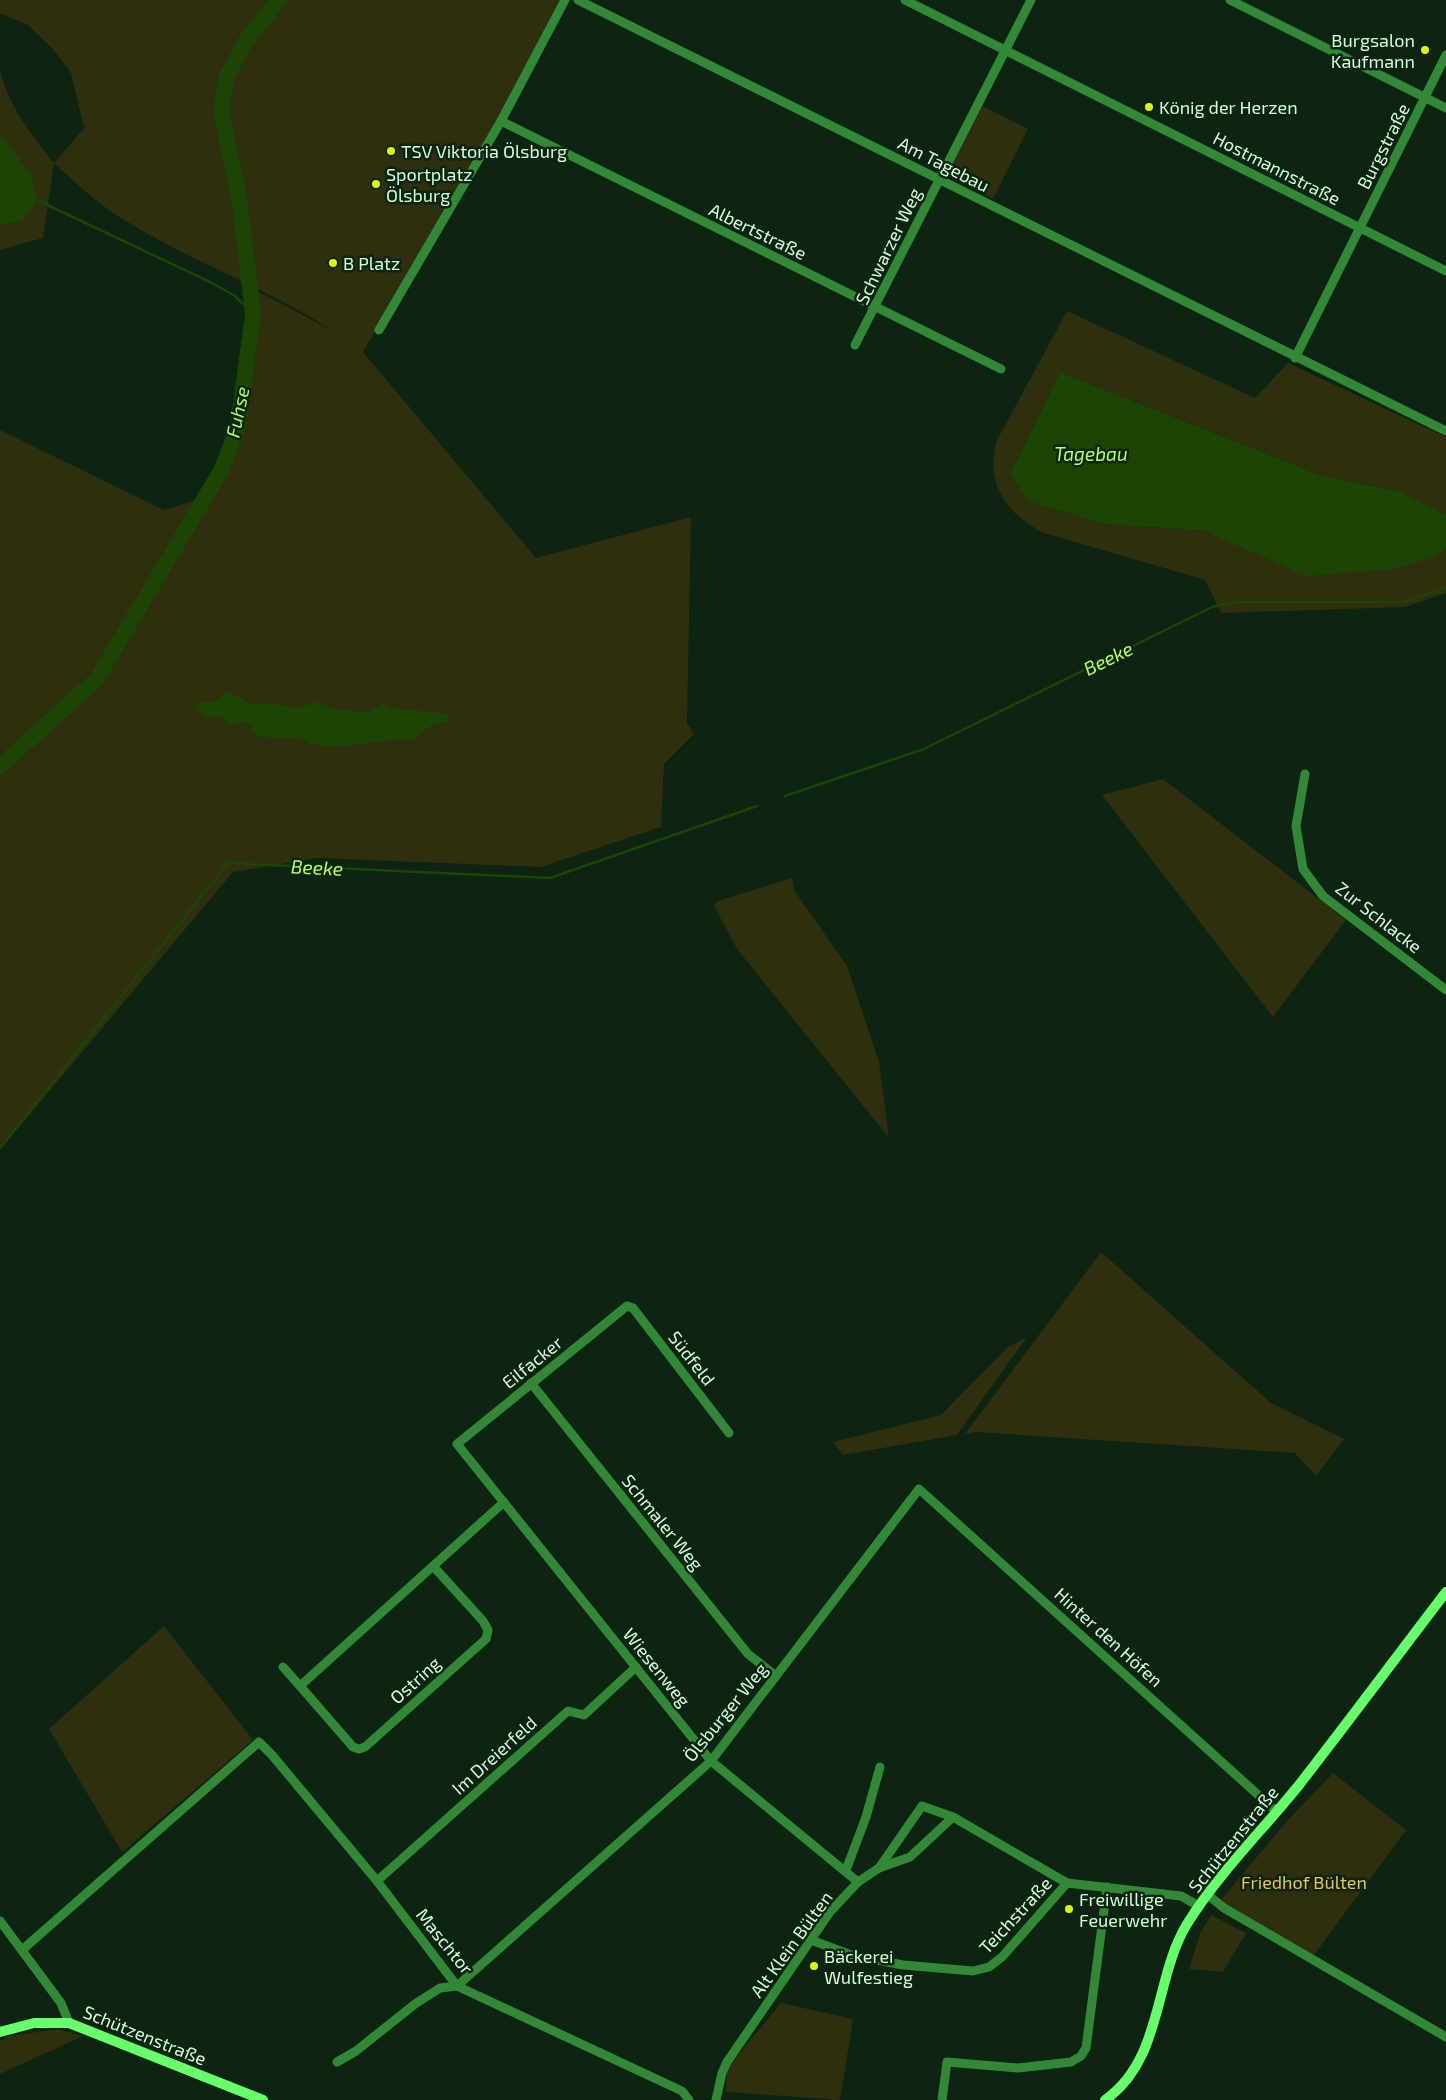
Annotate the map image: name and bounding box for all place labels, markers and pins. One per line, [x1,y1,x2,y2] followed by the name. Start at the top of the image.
[1331,29,1415,72] place label: Burgsalon Kaufmann
[1419,44,1431,56] marker: Burgsalon Kaufmann
[1159,96,1298,118] place label: König der Herzen
[1143,101,1155,113] marker: König der Herzen
[401,140,567,162] place label: TSV Viktoria Ölsburg
[385,145,397,157] marker: TSV Viktoria Ölsburg
[386,163,473,206] place label: Sportplatz Ölsburg
[370,178,382,190] marker: Sportplatz Ölsburg
[343,252,400,274] place label: B Platz
[327,257,339,269] marker: B Platz
[1079,1888,1167,1931] place label: Freiwillige Feuerwehr
[1063,1903,1075,1915] marker: Freiwillige Feuerwehr
[824,1945,913,1988] place label: Bäckerei Wulfestieg
[808,1960,820,1972] marker: Bäckerei Wulfestieg

